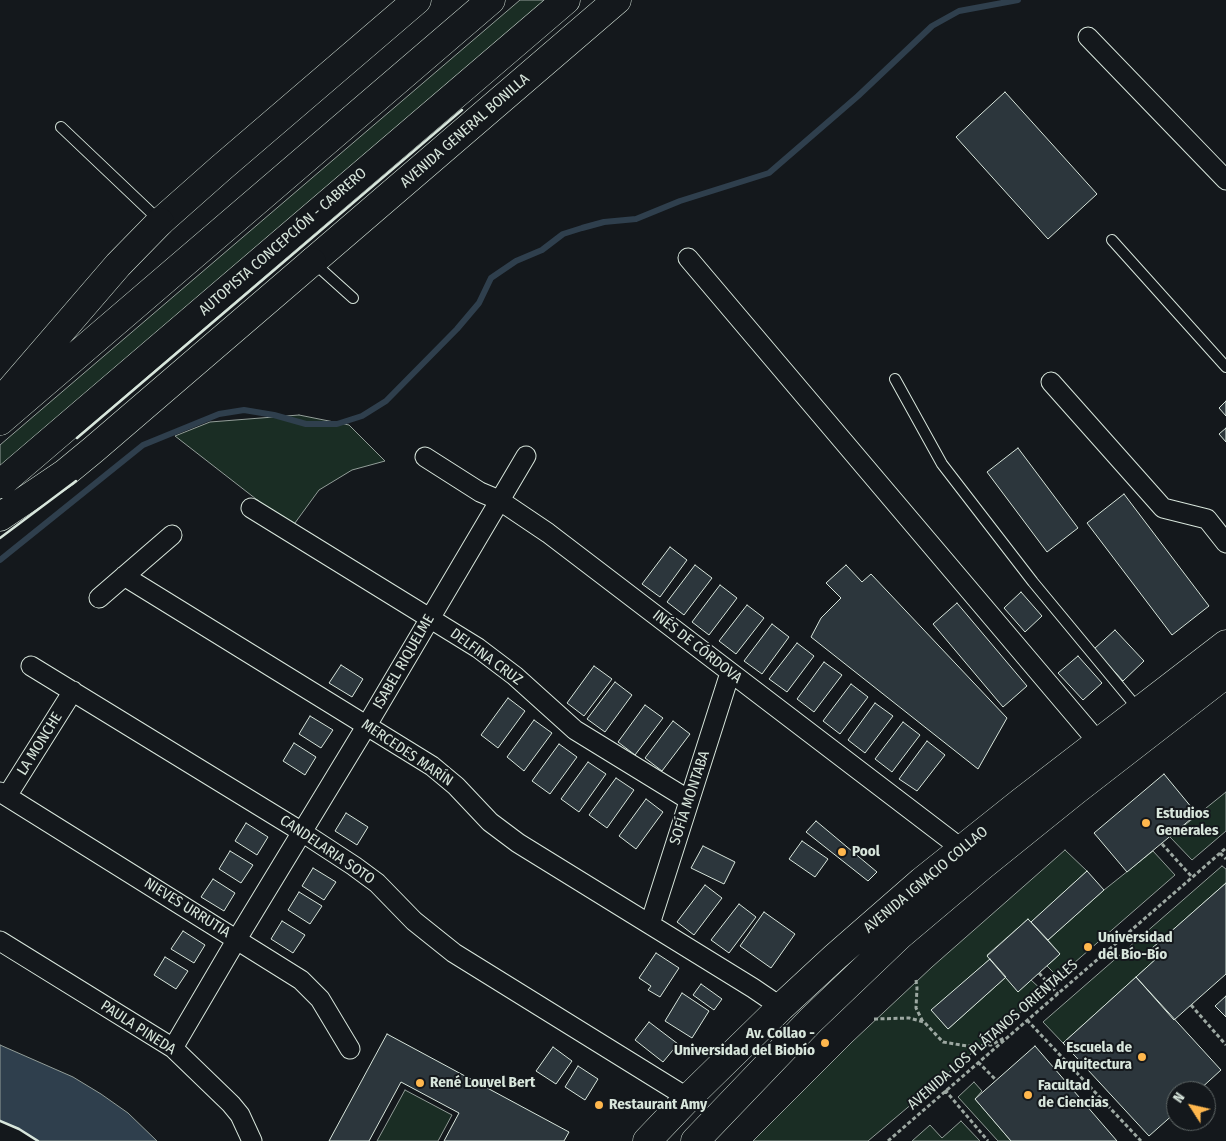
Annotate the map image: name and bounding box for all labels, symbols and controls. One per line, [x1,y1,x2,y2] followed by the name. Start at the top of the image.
[397,70,533,192] street label: AVENIDA GENERAL BONILLA
[195,164,371,320] street label: AUTOPISTA CONCEPCIÓN - CABRERO
[649,607,745,687] street label: INÉS DE CÓRDOVA
[370,612,438,712] street label: ISABEL RIQUELME
[446,625,526,689] street label: DELFINA CRUZ
[14,709,66,779] street label: LA MONCHE
[358,716,456,790] street label: MERCEDES MARÍN
[666,749,714,847] street label: SOFÍA MONTABA
[1156,805,1218,840] place label: Estudios Generales
[276,812,378,888] street label: CANDELARIA SOTO
[1140,817,1152,829] marker: Estudios Generales
[860,823,992,937] street label: AVENIDA IGNACIO COLLAO
[852,843,880,861] place label: Pool
[836,846,848,858] marker: Pool
[141,874,233,942] street label: NIEVES URRUTIA
[1098,929,1173,964] place label: Universidad del Bío-Bío
[1082,941,1094,953] marker: Universidad del Bío-Bío
[904,956,1082,1114] street label: AVENIDA LOS PLÁTANOS ORIENTALES
[97,997,179,1059] street label: PAULA PINEDA
[674,1025,815,1060] place label: Av. Collao - Universidad del Biobío
[819,1037,831,1049] marker: Av. Collao - Universidad del Biobío
[1054,1039,1132,1074] place label: Escuela de Arquitectura
[1136,1051,1148,1063] marker: Escuela de Arquitectura
[430,1074,535,1092] place label: René Louvel Bert
[414,1077,426,1089] marker: René Louvel Bert
[1038,1077,1108,1112] place label: Facultad de Ciencias
[1166,1081,1216,1131] north arrow
[1022,1089,1034,1101] marker: Facultad de Ciencias
[1170,1089,1188,1106] text: N
[609,1096,707,1114] place label: Restaurant Amy
[593,1099,605,1111] marker: Restaurant Amy

